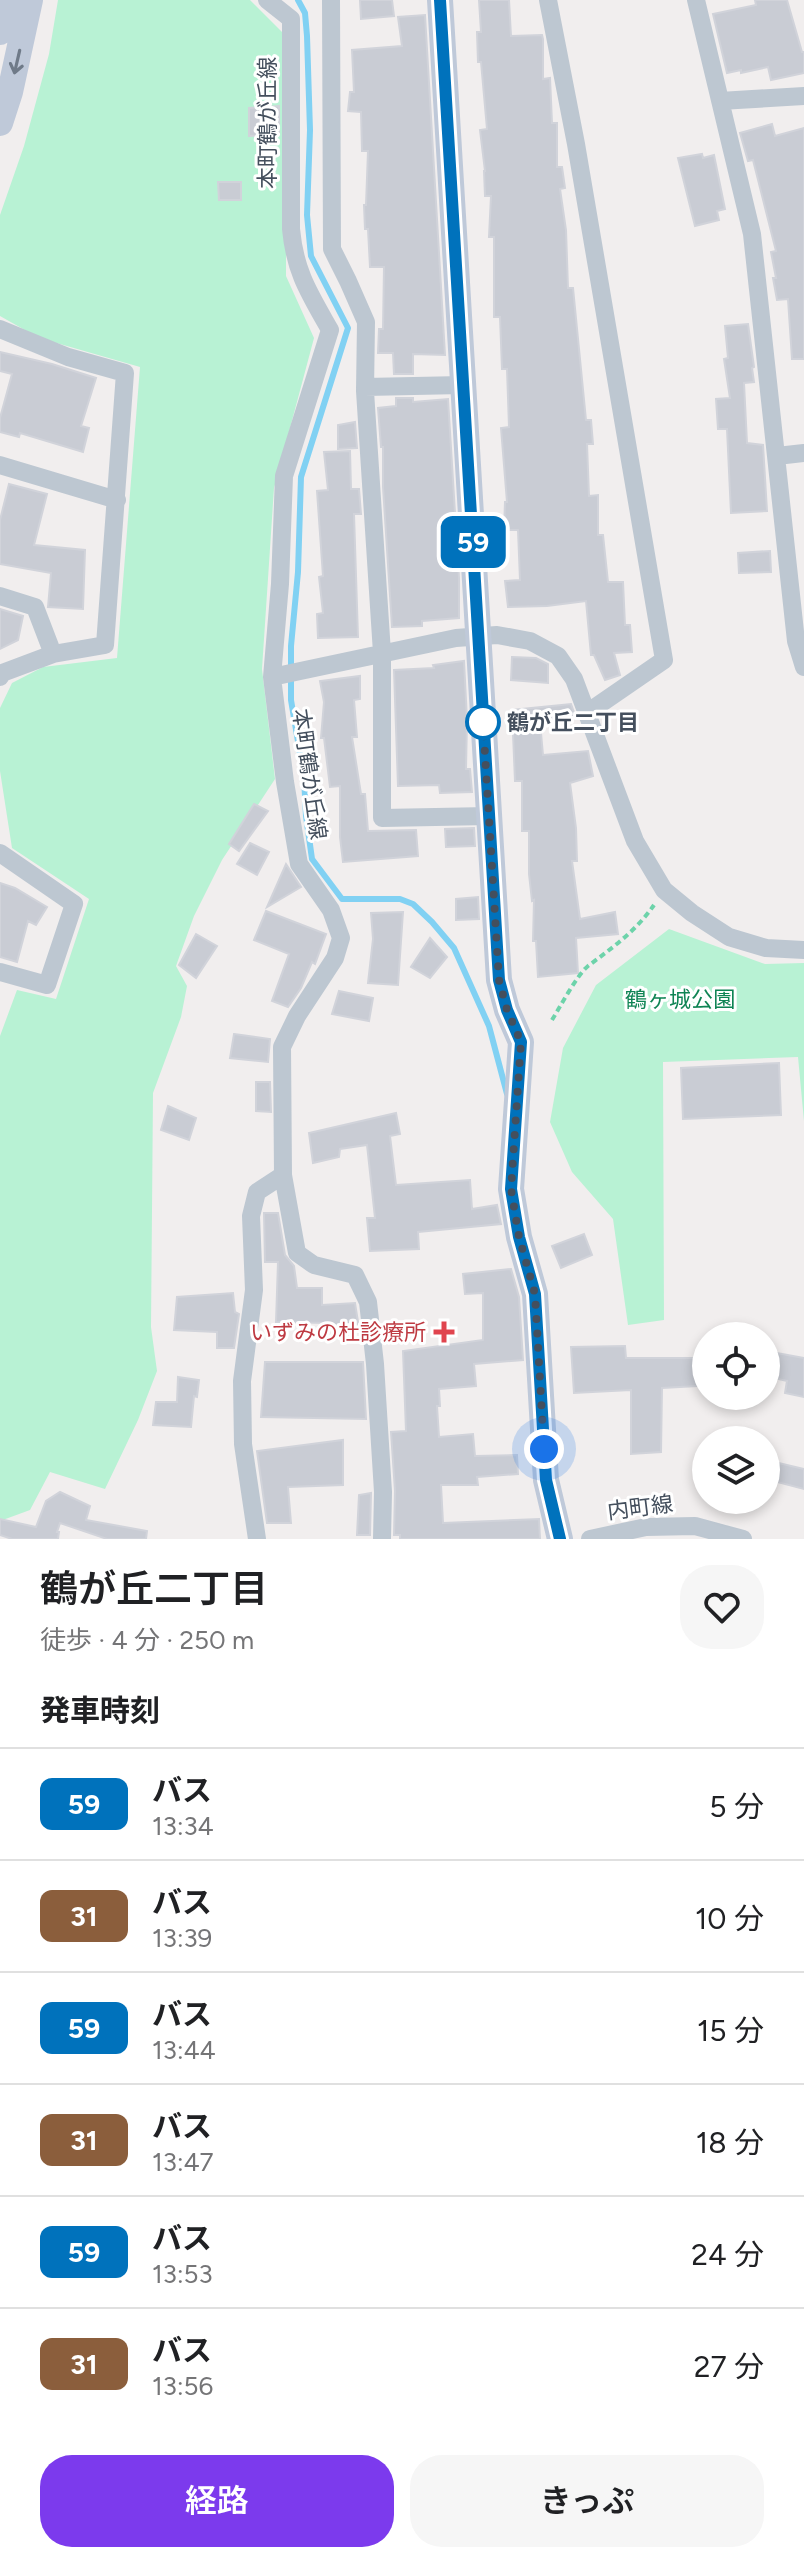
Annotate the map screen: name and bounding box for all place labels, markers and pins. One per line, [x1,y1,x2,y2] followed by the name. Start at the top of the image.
[466,705,500,739] marker: 鶴が丘二丁目
[507,709,639,736] place label: 鶴が丘二丁目
[250,1319,426,1346] place label: いずみの杜診療所
[433,1321,455,1343] marker: いずみの杜診療所

